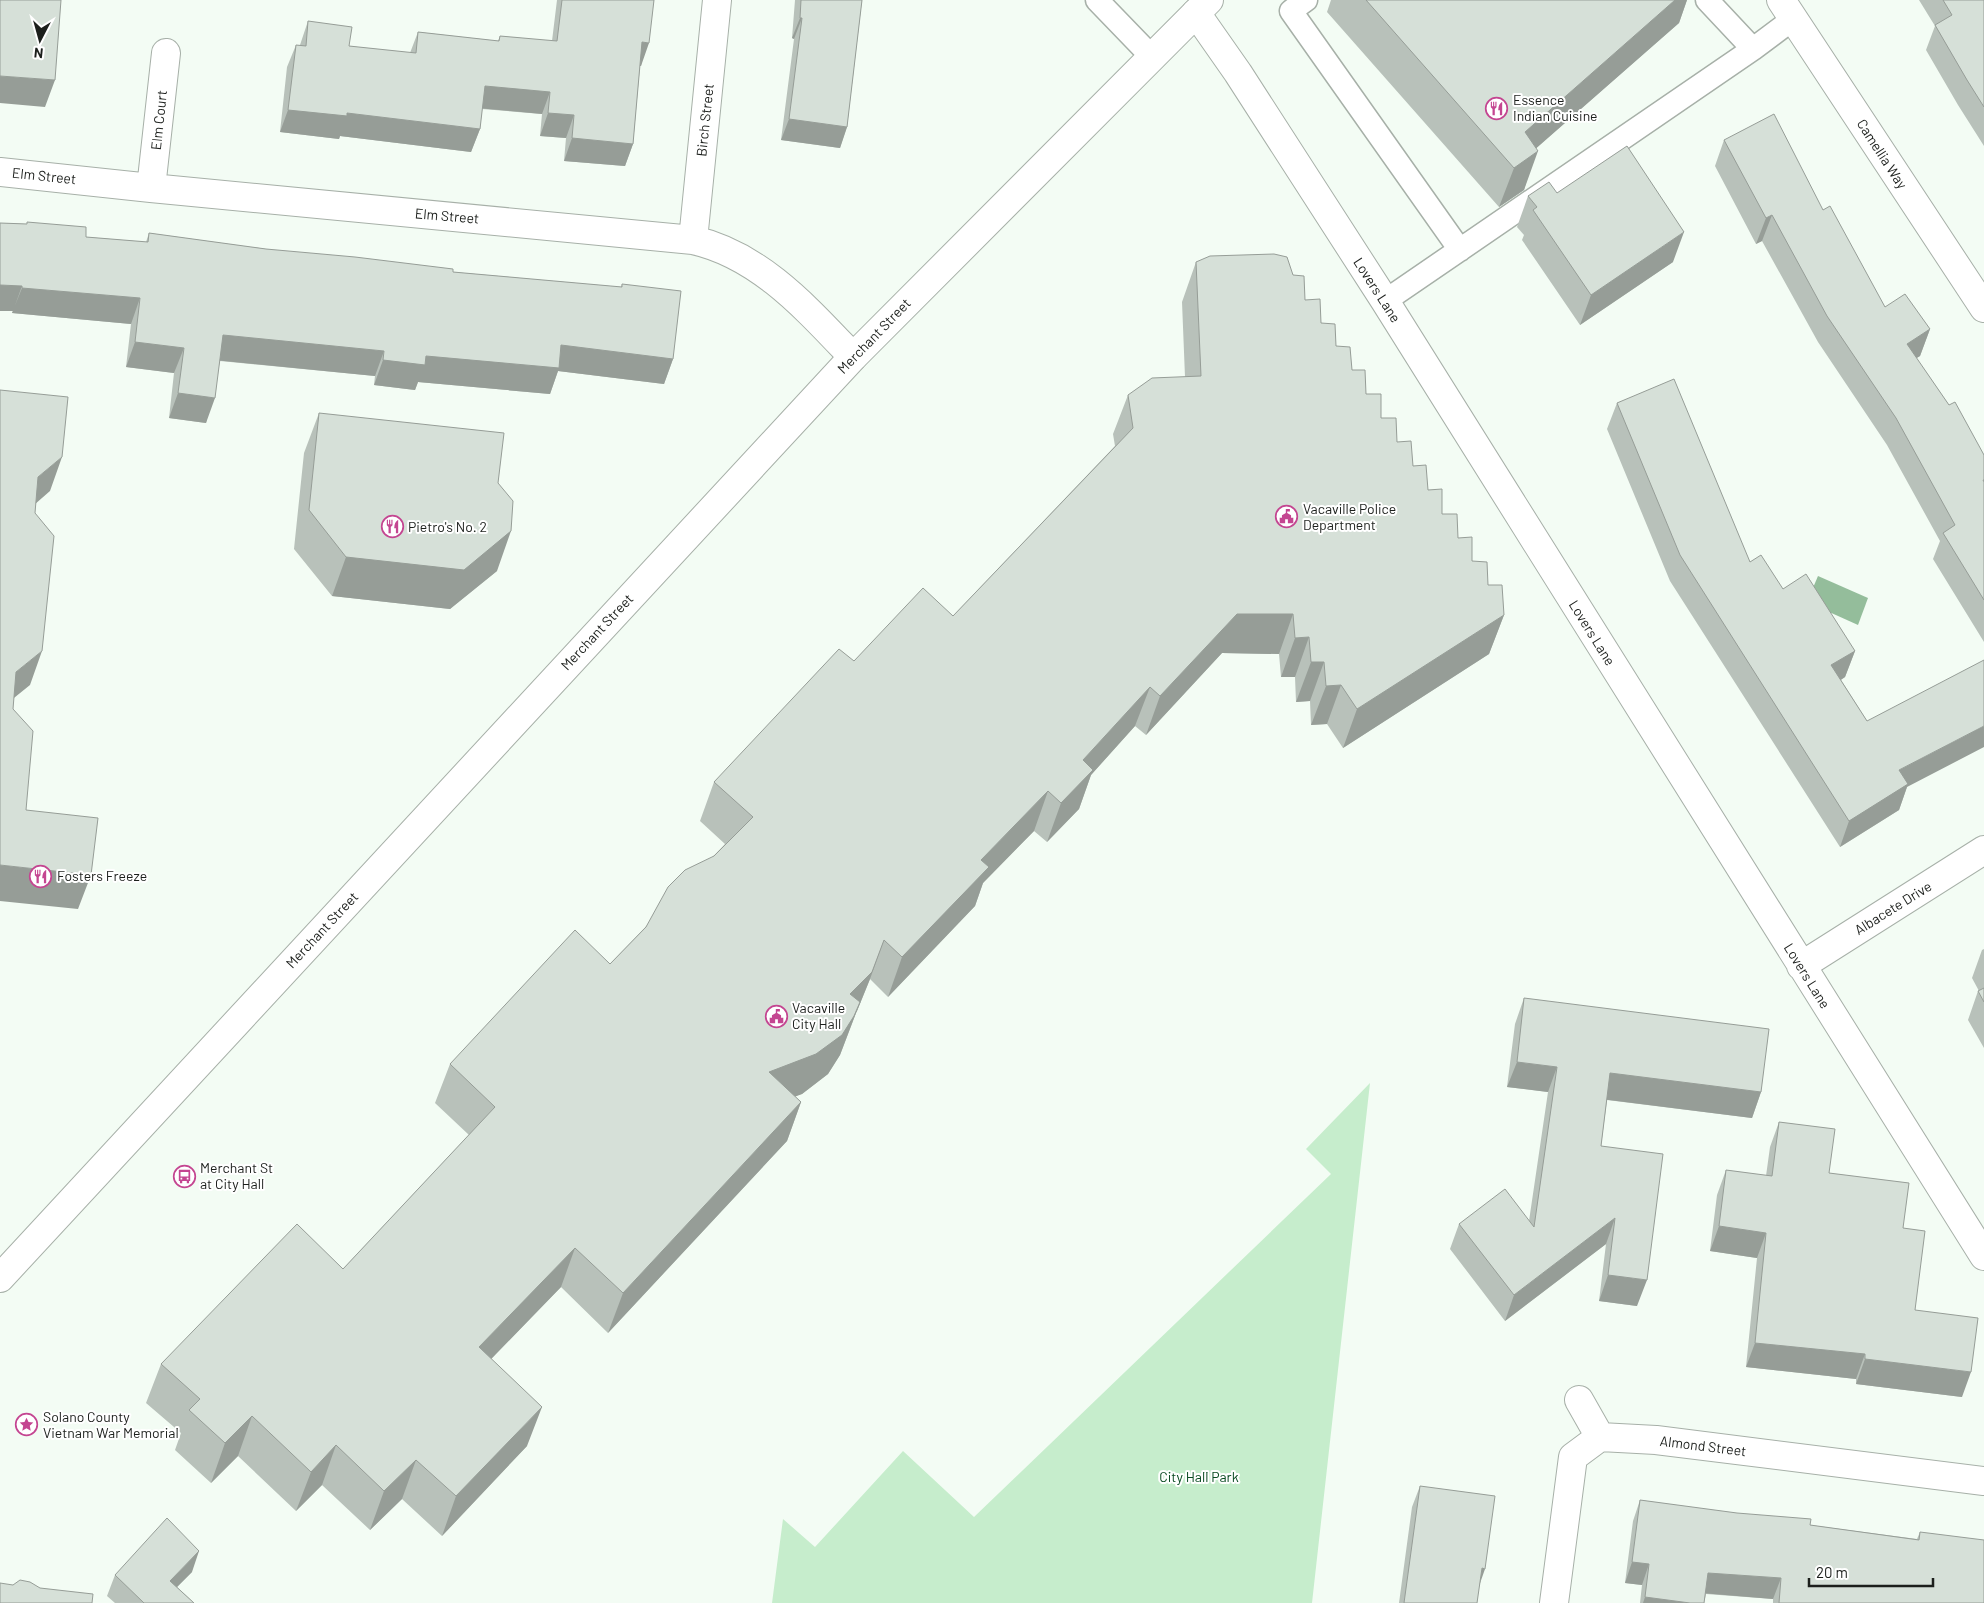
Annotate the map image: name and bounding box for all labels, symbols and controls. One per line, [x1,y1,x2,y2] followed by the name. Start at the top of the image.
[15,15,65,65] north arrow
[33,44,44,62] text: N
[692,83,717,157] street label: Birch Street
[147,89,170,151] street label: Elm Court
[1513,91,1598,124] place label: Essence Indian Cuisine
[1485,96,1509,120] restaurant icon: Essence Indian Cuisine
[1854,116,1912,192] street label: Camellia Way
[11,164,77,187] street label: Elm Street
[414,204,480,227] street label: Elm Street
[1350,254,1405,325] street label: Lovers Lane
[833,294,914,377] street label: Merchant Street
[1303,500,1396,533] place label: Vacaville Police Department
[1275,505,1299,529] public building icon: Vacaville Police Department
[380,515,404,539] restaurant icon: Pietro's No. 2
[408,518,487,535] place label: Pietro's No. 2
[557,590,636,673] street label: Merchant Street
[1566,597,1619,669] street label: Lovers Lane
[29,864,53,888] restaurant icon: Fosters Freeze
[57,867,147,884] place label: Fosters Freeze
[1851,877,1934,938] street label: Albacete Drive
[282,888,361,971] street label: Merchant Street
[1781,940,1834,1012] street label: Lovers Lane
[792,999,845,1032] place label: Vacaville City Hall
[764,1004,788,1028] public building icon: Vacaville City Hall
[200,1159,273,1192] place label: Merchant St at City Hall
[172,1164,196,1188] bus stop icon: Merchant St at City Hall
[43,1408,179,1441] place label: Solano County Vietnam War Memorial
[15,1413,39,1437] place icon: Solano County Vietnam War Memorial
[1659,1432,1747,1459] street label: Almond Street
[1159,1468,1239,1485] park label: City Hall Park
[1809,1556,1933,1588] scale bar
[1816,1563,1848,1581] text: 20 m

